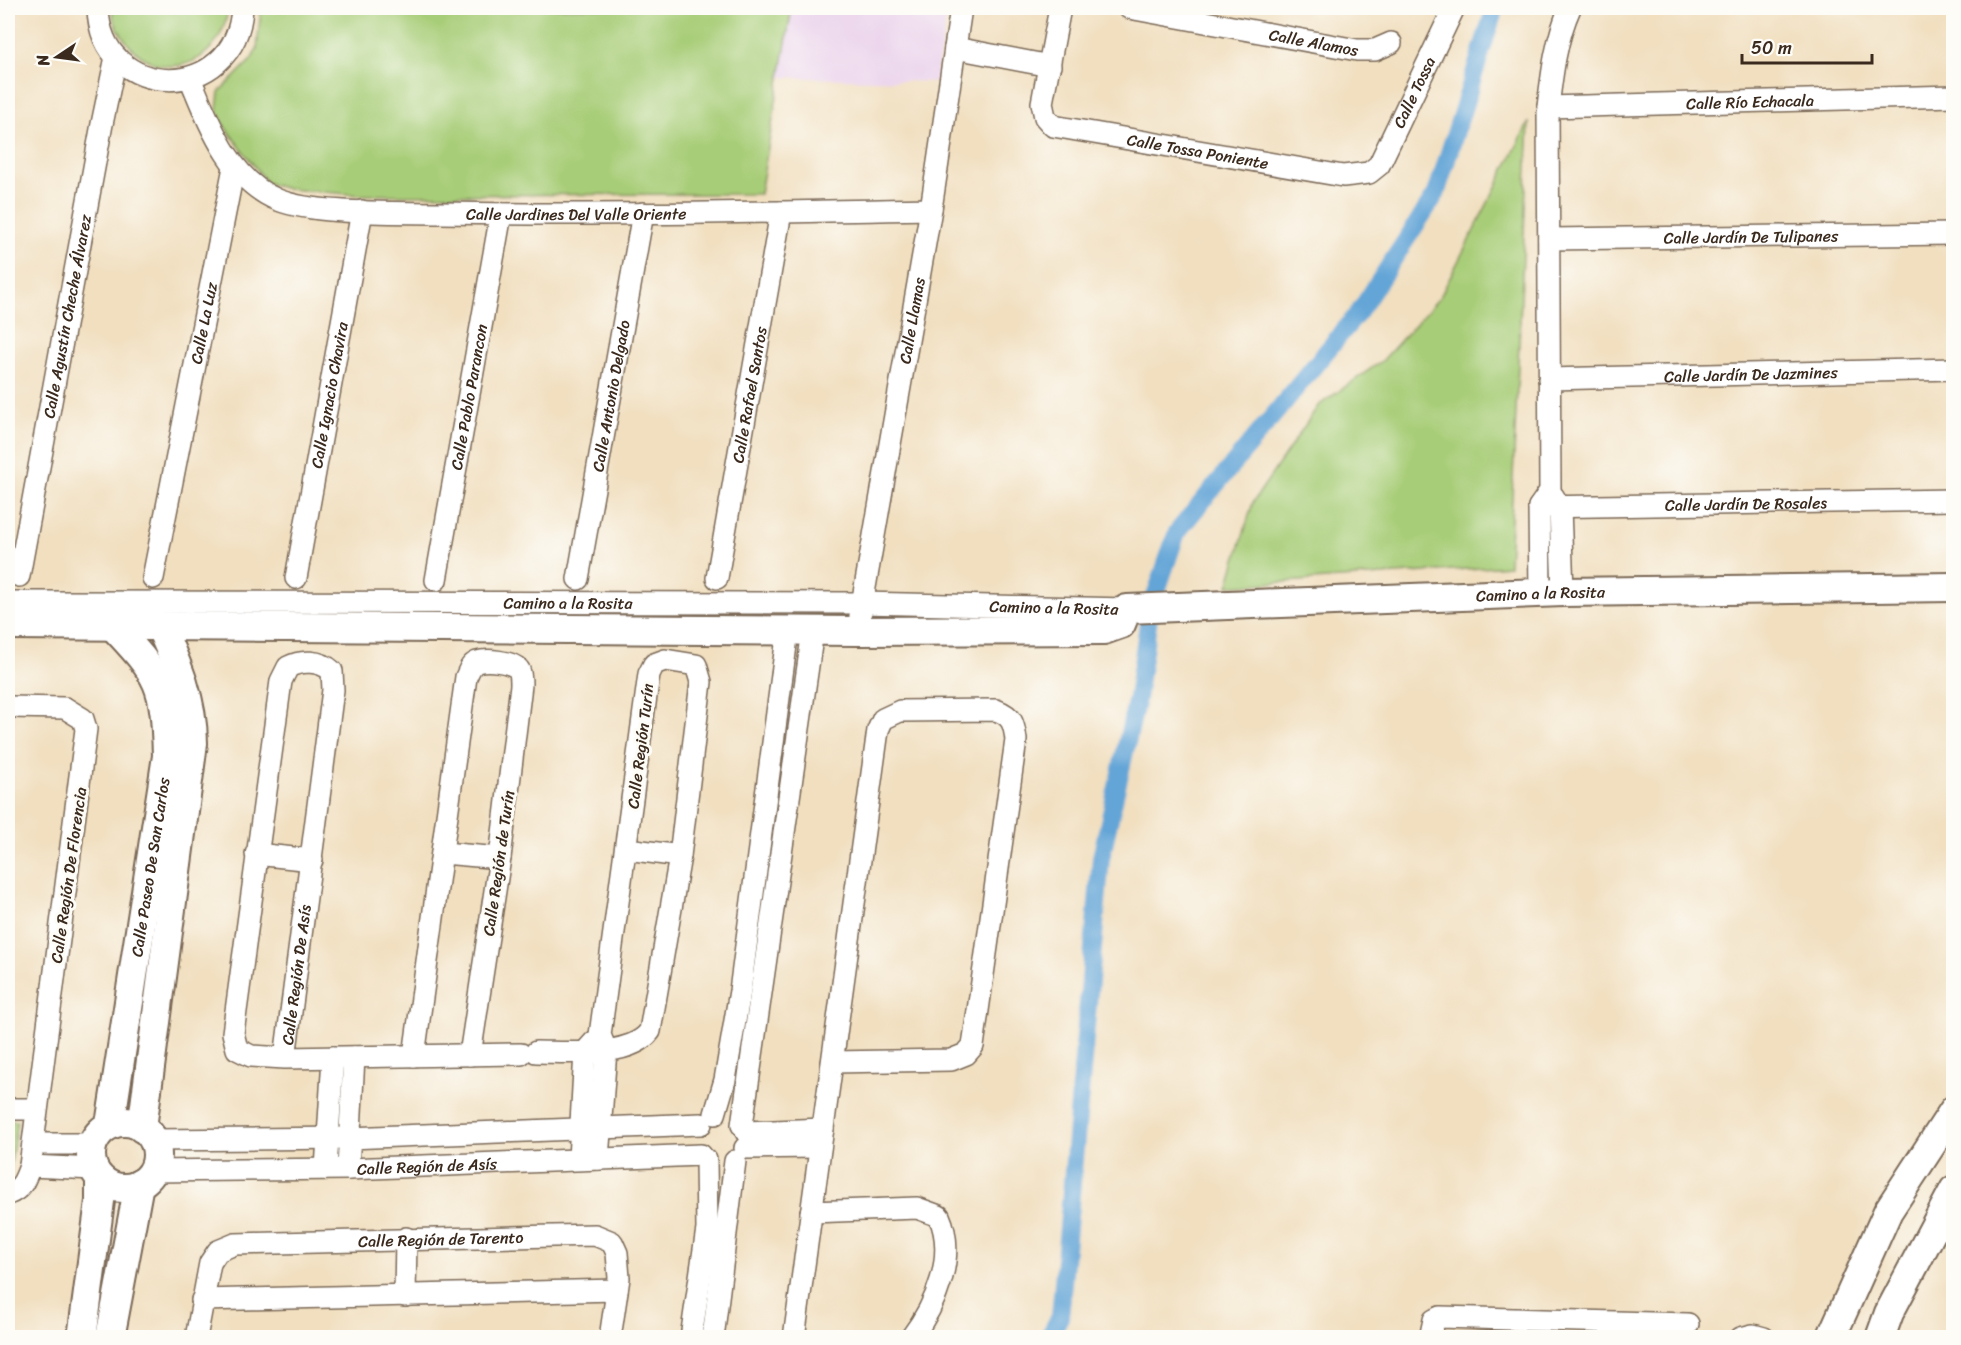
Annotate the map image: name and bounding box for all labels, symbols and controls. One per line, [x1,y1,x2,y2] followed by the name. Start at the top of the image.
[1267,20,1362,65] street label: Calle Alamos
[27,27,87,87] north arrow
[1742,27,1872,65] scale bar
[1751,32,1792,64] text: 50 m
[27,51,58,70] text: N
[1385,52,1444,133] street label: Calle Tossa
[1686,86,1814,118] street label: Calle Río Echacala
[1125,125,1271,178] street label: Calle Tossa Poniente
[466,199,686,229] street label: Calle Jardines Del Valle Oriente
[34,212,100,421] street label: Calle Agustín Cheche Álvarez
[1663,221,1839,253] street label: Calle Jardín De Tulipanes
[890,274,934,366] street label: Calle Llamas
[182,279,226,366] street label: Calle La Luz
[583,318,639,474] street label: Calle Antonio Delgado
[302,319,357,471] street label: Calle Ignacio Chavira
[442,321,496,472] street label: Calle Pablo Parancon
[723,324,776,465] street label: Calle Rafael Santos
[1664,358,1839,391] street label: Calle Jardín De Jazmines
[1665,488,1828,520] street label: Calle Jardín De Rosales
[1476,577,1606,610] street label: Camino a la Rosita
[504,589,633,618] street label: Camino a la Rosita
[989,592,1120,624] street label: Camino a la Rosita
[618,681,663,810] street label: Calle Región Turín
[122,775,179,959] street label: Calle Paseo De San Carlos
[42,785,95,965] street label: Calle Región De Florencia
[474,788,523,938] street label: Calle Región de Turín
[273,902,320,1047] street label: Calle Región De Asís
[356,1149,498,1184] street label: Calle Región de Asís
[358,1223,524,1256] street label: Calle Región de Tarento

